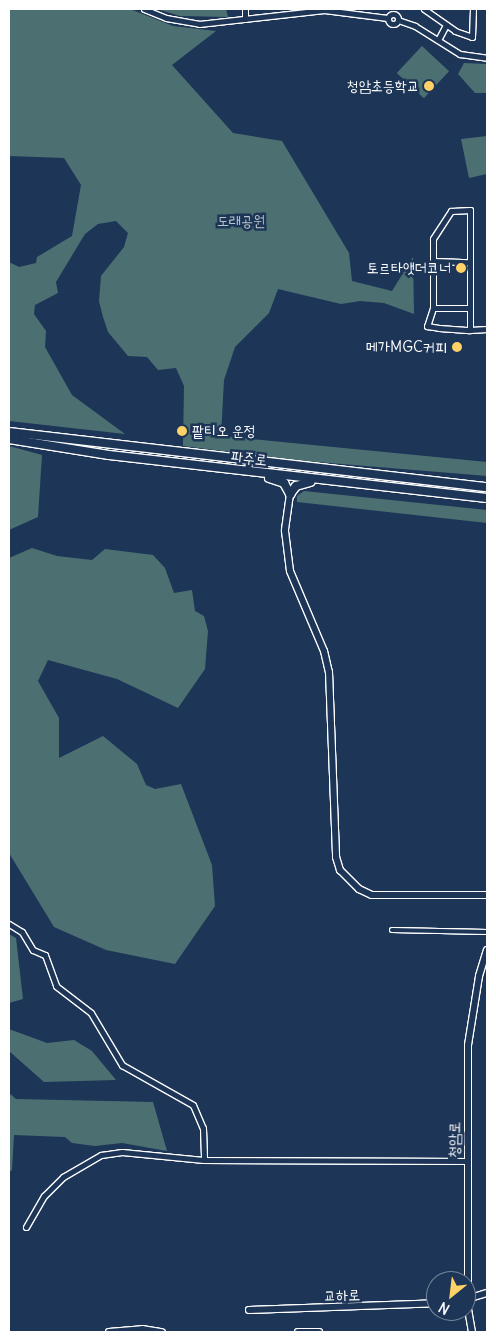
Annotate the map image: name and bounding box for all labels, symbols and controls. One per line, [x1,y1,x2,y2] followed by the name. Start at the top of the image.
[347,77,419,95] place label: 청암초등학교
[423,80,435,92] marker: 청암초등학교
[217,212,265,230] park label: 도래공원
[367,259,451,277] place label: 토르타앳더코너
[455,262,467,274] marker: 토르타앳더코너
[366,338,447,356] place label: 메가MGC커피
[451,341,463,353] marker: 메가MGC커피
[192,422,256,440] place label: 팥티오 운정
[176,425,188,437] marker: 팥티오 운정
[230,447,268,469] street label: 파주로
[445,1122,463,1158] street label: 청암로
[426,1271,476,1321] north arrow
[324,1285,360,1305] street label: 교하로
[436,1298,453,1318] text: N

